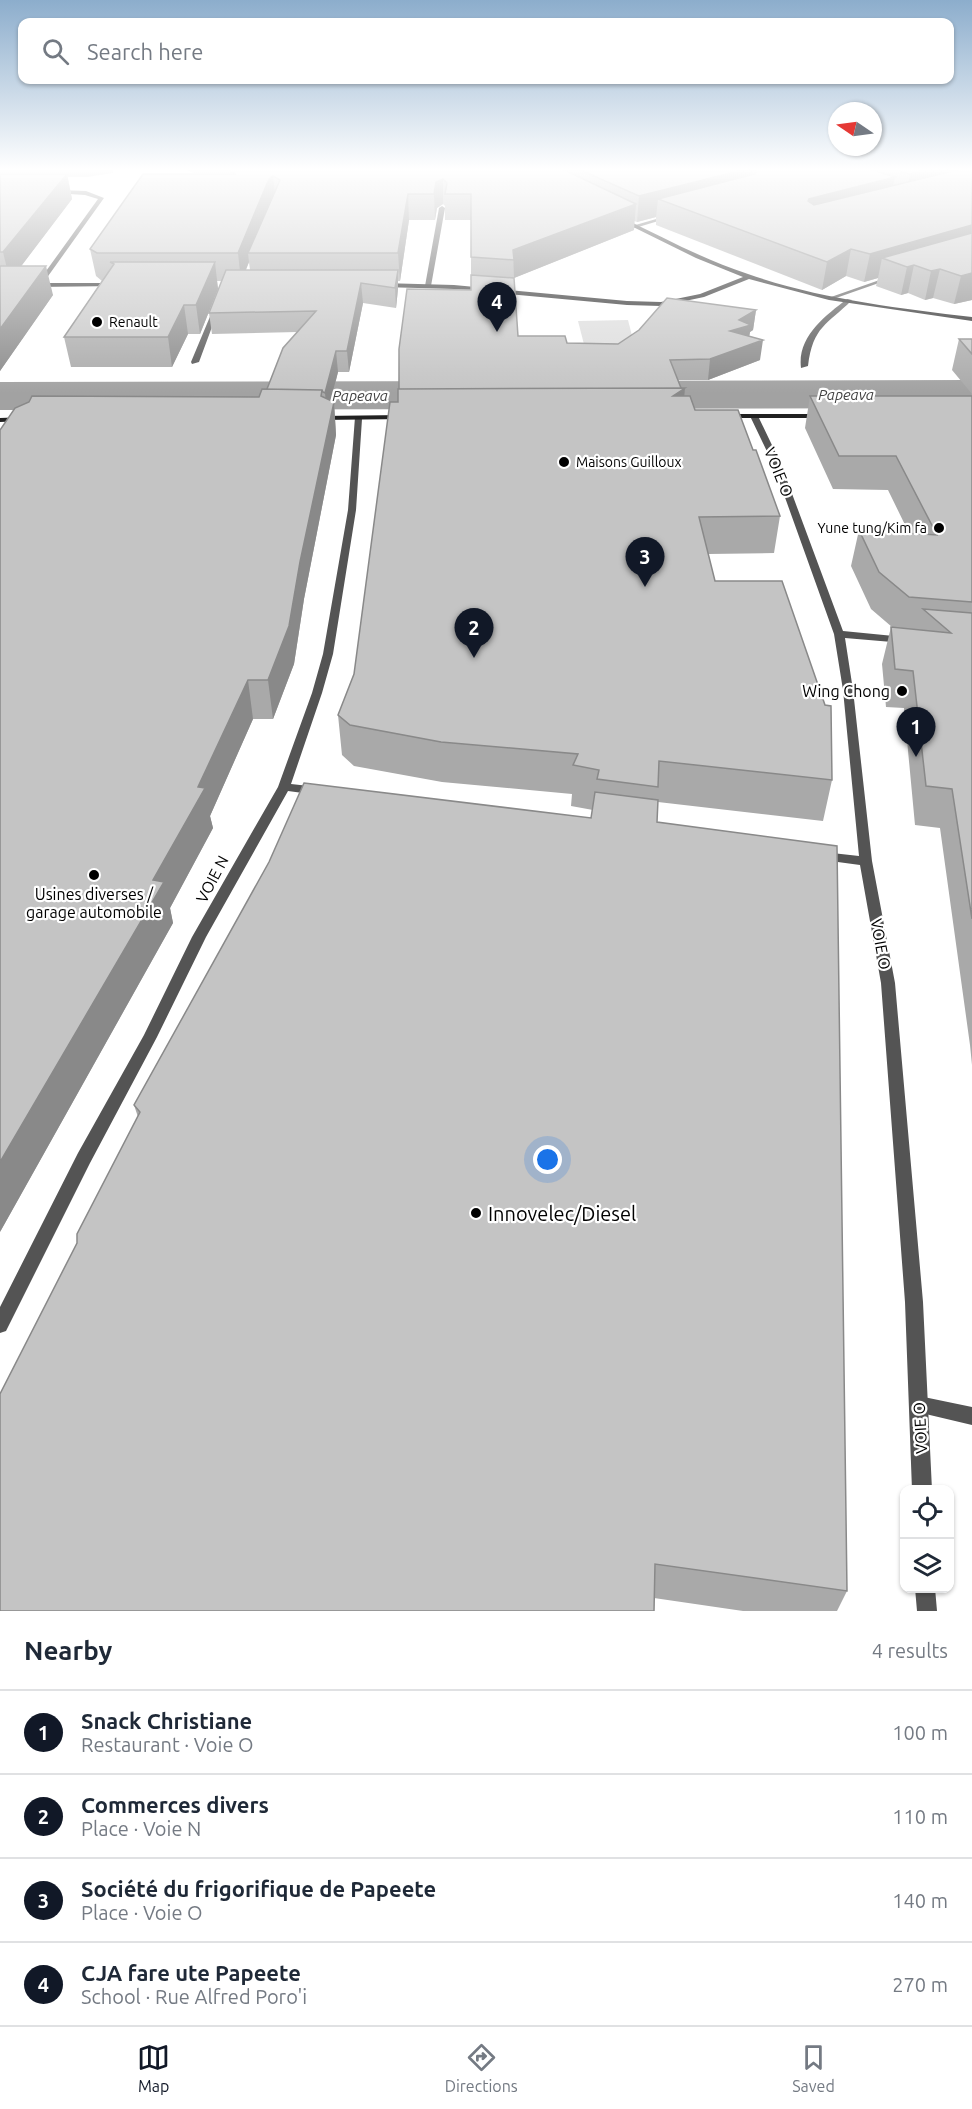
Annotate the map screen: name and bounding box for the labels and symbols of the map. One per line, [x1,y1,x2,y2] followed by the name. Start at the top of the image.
[828,102,882,156] north arrow
[478,282,516,332] pin: 4
[109,314,158,330] place label: Renault
[90,315,104,329] marker: Renault
[818,386,874,403] water label: Papeava
[332,387,388,404] water label: Papeava
[761,445,797,499] street label: VOIE O
[576,454,682,470] place label: Maisons Guilloux
[557,455,571,469] marker: Maisons Guilloux
[818,520,927,536] place label: Yune tung/Kim fa
[932,521,946,535] marker: Yune tung/Kim fa
[626,538,664,587] pin: 3
[454,608,494,658] pin: 2
[802,682,890,700] place label: Wing Chong
[895,684,909,698] marker: Wing Chong
[896,708,936,757] pin: 1
[192,852,232,906] street label: VOIE N
[87,868,101,882] marker: Usines diverses / garage automobile
[26,885,162,921] place label: Usines diverses / garage automobile
[868,917,894,971] street label: VOIE O
[533,1145,562,1174] your location
[488,1202,636,1225] place label: Innovelec/Diesel
[469,1206,483,1220] marker: Innovelec/Diesel
[910,1402,930,1454] street label: VOIE O

